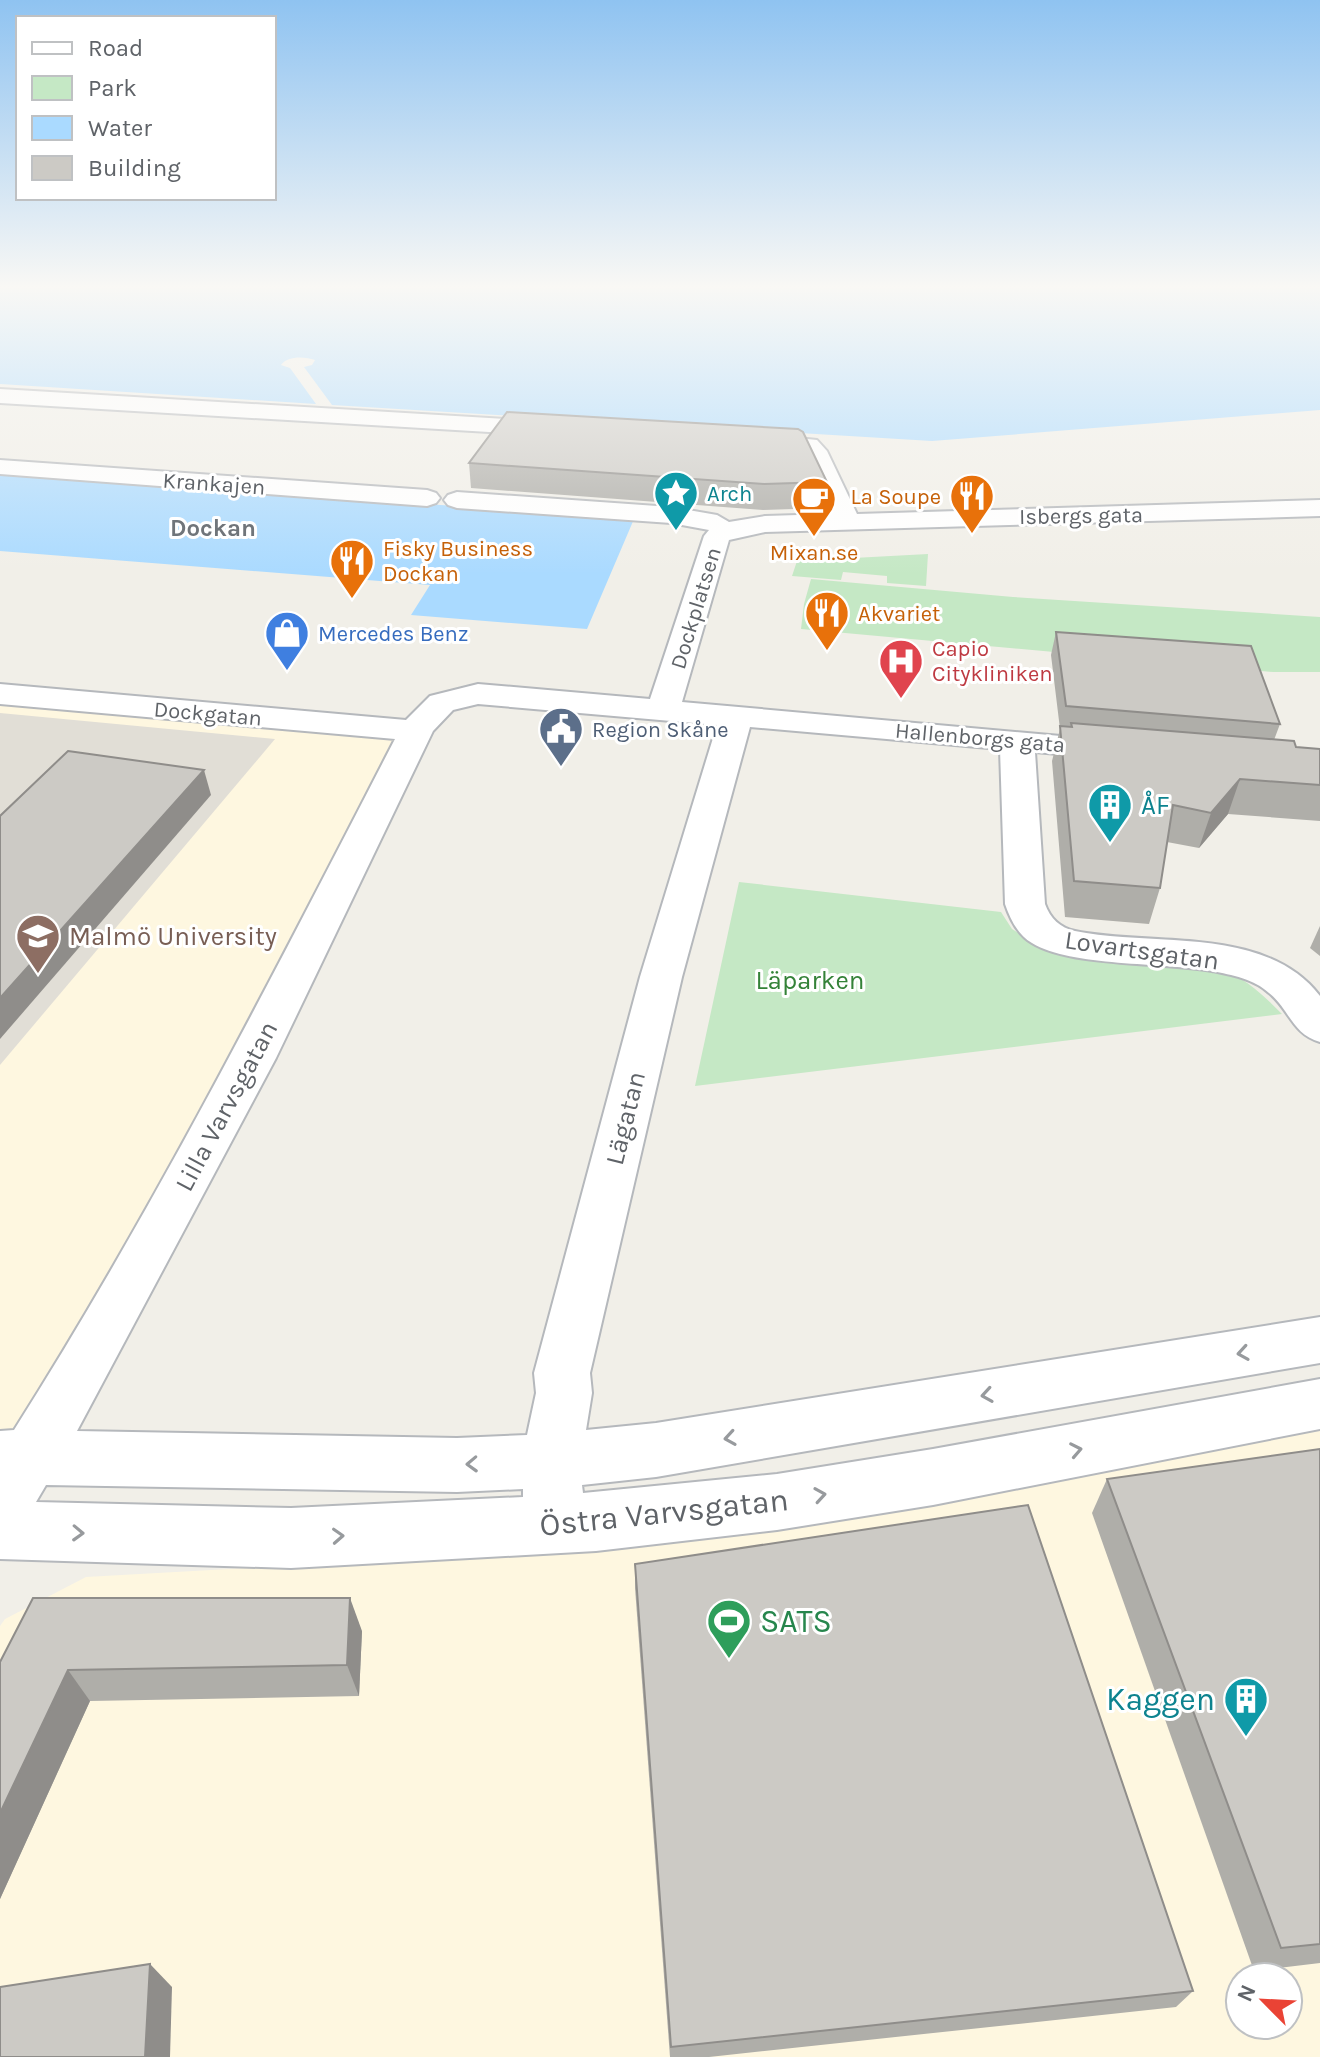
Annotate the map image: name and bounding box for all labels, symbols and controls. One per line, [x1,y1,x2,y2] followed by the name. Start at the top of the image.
[16,16,276,200] legend
[88,34,143,62] text: Road
[88,74,137,102] text: Park
[88,114,152,142] text: Water
[88,154,181,182] text: Building
[162,467,266,501] street label: Krankajen
[652,469,700,532] place icon: Arch
[948,472,996,535] restaurant icon: La Soupe
[790,475,838,538] cafe icon: Mixan.se
[707,481,752,507] place label: Arch
[851,484,941,510] place label: La Soupe
[1019,502,1143,530] street label: Isbergs gata
[170,514,256,542] district label: Dockan
[383,536,533,587] place label: Fisky Business Dockan
[328,537,376,600] restaurant icon: Fisky Business Dockan
[770,540,858,566] place label: Mixan.se
[665,544,727,672] street label: Dockplatsen
[803,589,851,652] restaurant icon: Akvariet
[858,601,940,627] place label: Akvariet
[263,609,311,672] shop icon: Mercedes Benz
[318,621,468,647] place label: Mercedes Benz
[932,636,1052,687] place label: Capio Citykliniken
[877,637,925,700] hospital icon: Capio Citykliniken
[153,696,263,732] street label: Dockgatan
[537,705,585,768] public building icon: Region Skåne
[592,717,729,743] place label: Region Skåne
[894,718,1066,758] street label: Hallenborgs gata
[1086,781,1134,844] building icon: ÅF
[1141,790,1170,821] place label: ÅF
[14,912,62,975] school or university icon: Malmö University
[69,921,277,952] place label: Malmö University
[1063,924,1221,977] street label: Lovartsgatan
[755,965,865,996] park label: Läparken
[169,1016,284,1196] street label: Lilla Varvsgatan
[599,1068,652,1168] street label: Lägatan
[1236,1343,1250,1360] one-way arrow
[980,1386,993,1403] one-way arrow
[723,1429,737,1446] one-way arrow
[1069,1443,1083,1460] one-way arrow
[465,1456,478,1473] one-way arrow
[538,1481,790,1544] street label: Östra Varvsgatan
[813,1487,827,1504] one-way arrow
[72,1525,85,1542] one-way arrow
[332,1527,345,1544] one-way arrow
[705,1597,753,1660] sports icon: SATS
[760,1603,832,1640] place label: SATS
[1222,1675,1270,1738] building icon: Kaggen
[1106,1681,1215,1718] place label: Kaggen
[1224,1961,1304,2041] north arrow
[1232,1981,1262,2006] text: N

